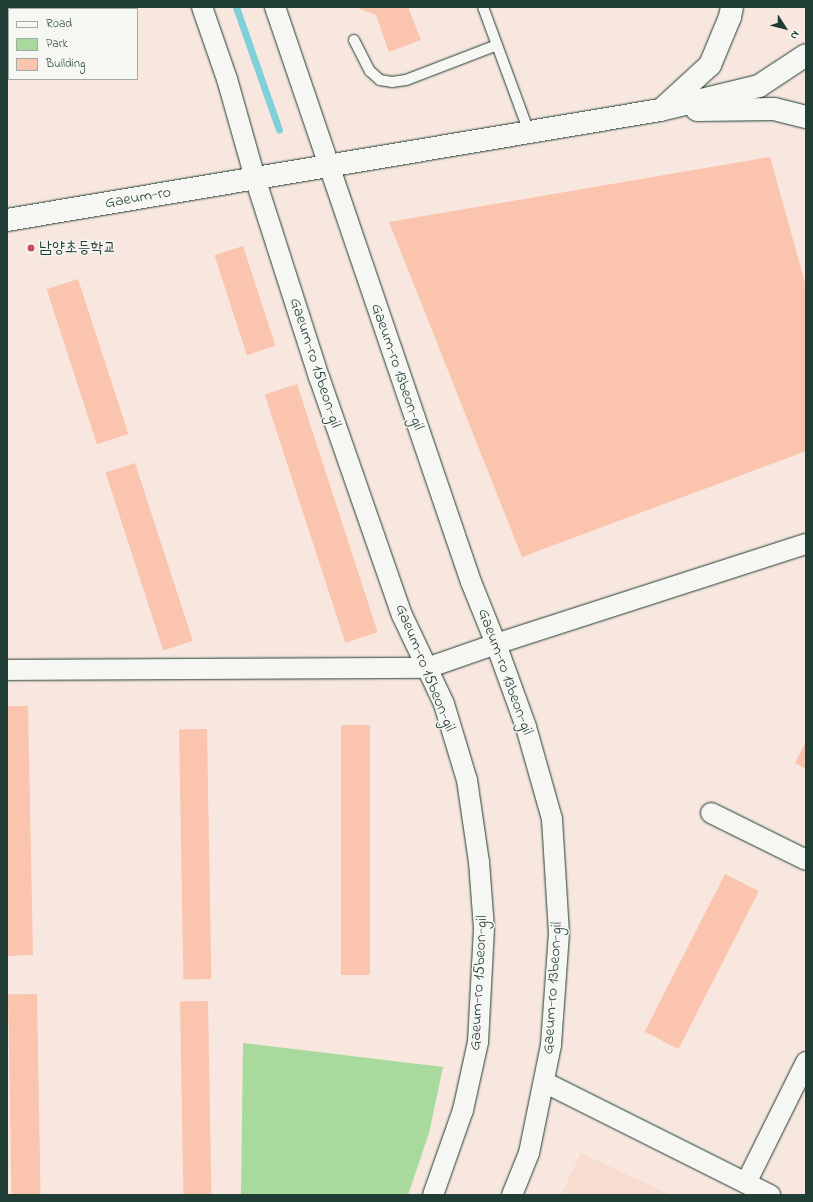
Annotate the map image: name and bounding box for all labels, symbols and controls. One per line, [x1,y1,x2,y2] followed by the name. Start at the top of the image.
[8,8,138,80] legend
[765,8,805,48] north arrow
[46,15,72,33] text: Road
[786,27,803,43] text: N
[46,35,68,53] text: Park
[46,55,85,73] text: Building
[104,183,172,213] street label: Gaeum-ro
[39,238,116,258] place label: 남양초등학교
[26,243,36,253] marker: 남양초등학교
[285,296,345,430] street label: Gaeum-ro 15beon-gil
[366,301,428,433] street label: Gaeum-ro 13beon-gil
[391,602,459,734] street label: Gaeum-ro 15beon-gil
[473,606,537,738] street label: Gaeum-ro 13beon-gil
[466,915,492,1051] street label: Gaeum-ro 15beon-gil
[539,921,567,1055] street label: Gaeum-ro 13beon-gil

